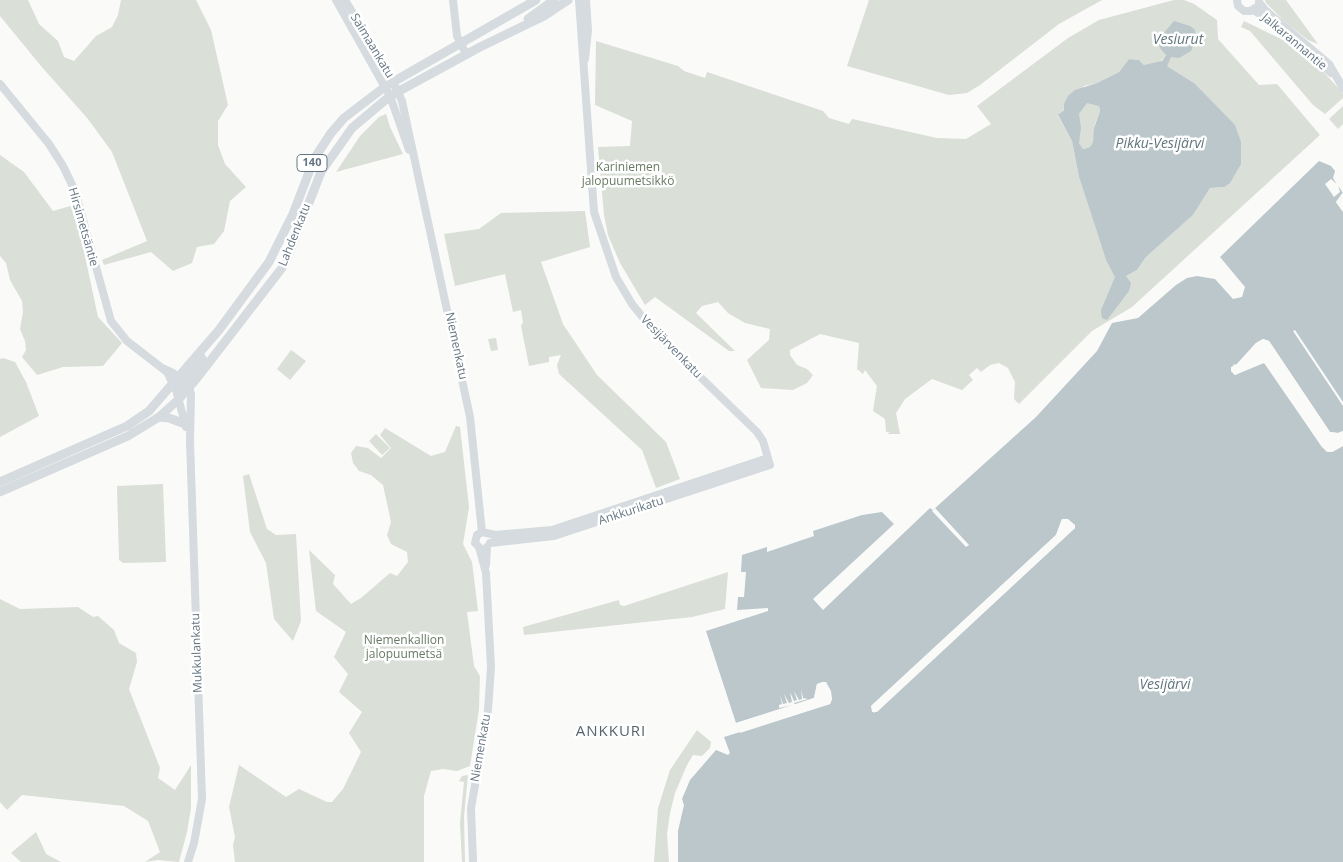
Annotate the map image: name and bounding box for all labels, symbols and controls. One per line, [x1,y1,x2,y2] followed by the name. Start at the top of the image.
[347,11,397,81] street label: Saimaankatu
[1259,11,1329,73] street label: Jalkarannantie
[1153,32,1203,48] water label: Vesiurut
[1116,136,1204,152] water label: Pikku-Vesijärvi
[297,154,327,172] road number: 140
[582,161,674,189] park label: Kariniemen jalopuumetsikkö
[65,186,101,268] street label: Hirsimetsäntie
[276,202,314,268] street label: Lahdenkatu
[442,311,470,381] street label: Niemenkatu
[637,313,705,381] street label: Vesijärvenkatu
[597,494,665,528] street label: Ankkurikatu
[188,613,206,693] street label: Mukkulankatu
[364,634,444,662] park label: Niemenkallion jalopuumetsä
[1139,677,1191,693] water label: Vesijärvi
[468,713,494,783] street label: Niemenkatu
[575,723,647,741] district label: ANKKURI

